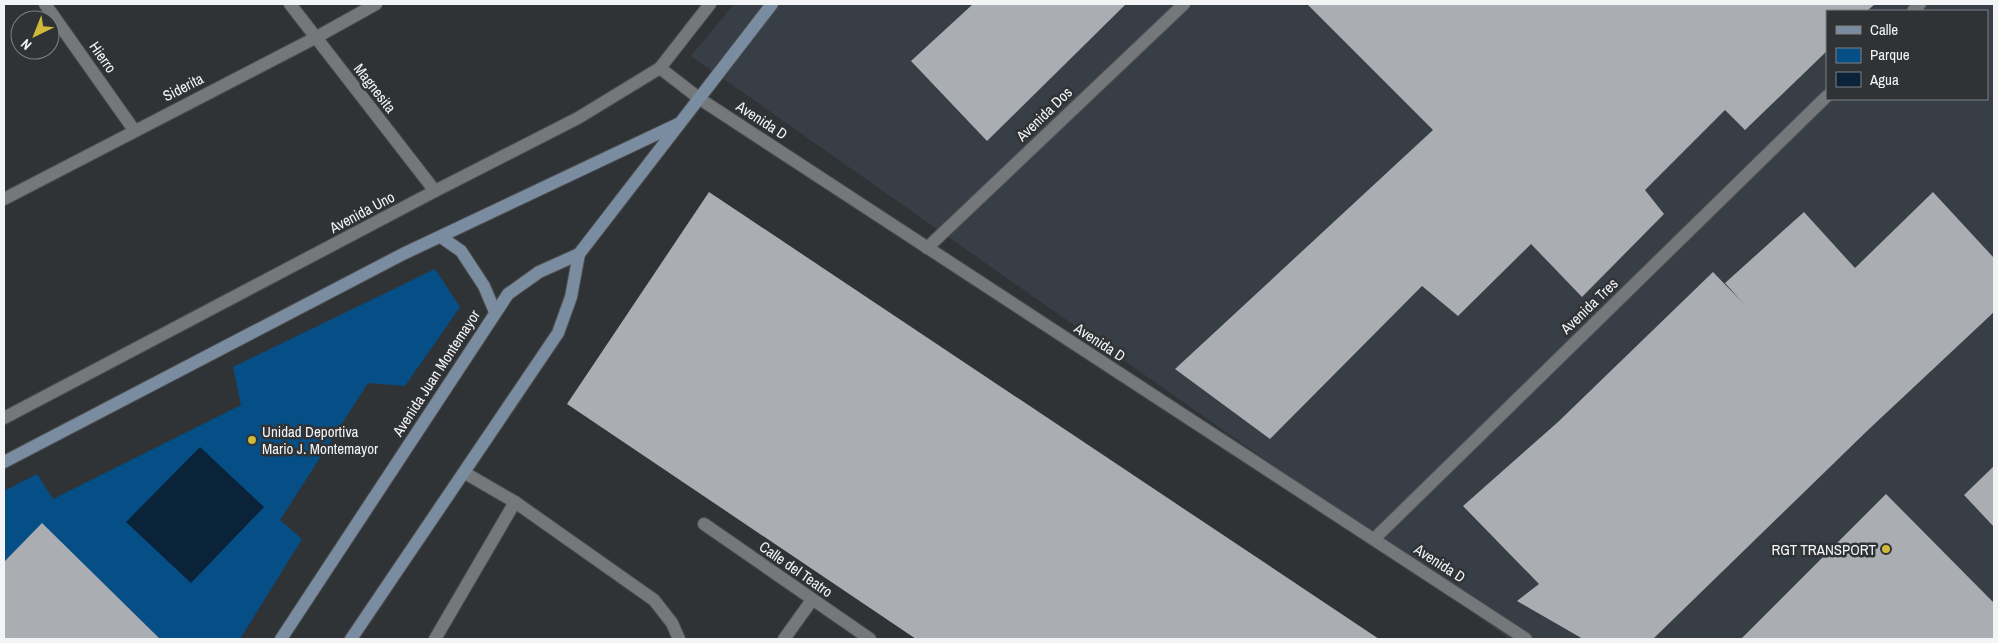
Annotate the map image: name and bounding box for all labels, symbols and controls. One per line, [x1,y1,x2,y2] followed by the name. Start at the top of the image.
[10,10,60,60] north arrow
[1826,10,1988,100] legend
[1870,19,1898,40] text: Calle
[17,35,35,54] text: N
[85,37,121,77] street label: Hierro
[1870,44,1910,65] text: Parque
[349,59,401,117] street label: Magnesita
[159,68,207,106] street label: Siderita
[1869,69,1899,90] text: Agua
[1011,82,1077,147] street label: Avenida Dos
[731,95,792,144] street label: Avenida D
[325,186,398,238] street label: Avenida Uno
[1555,273,1622,339] street label: Avenida Tres
[387,306,485,441] street label: Avenida Juan Montemayor
[1069,317,1130,366] street label: Avenida D
[262,421,378,459] place label: Unidad Deportiva Mario J. Montemayor
[246,434,258,446] marker: Unidad Deportiva Mario J. Montemayor
[755,536,837,602] street label: Calle del Teatro
[1409,538,1470,587] street label: Avenida D
[1771,539,1876,560] place label: RGT TRANSPORT
[1880,543,1892,555] marker: RGT TRANSPORT

